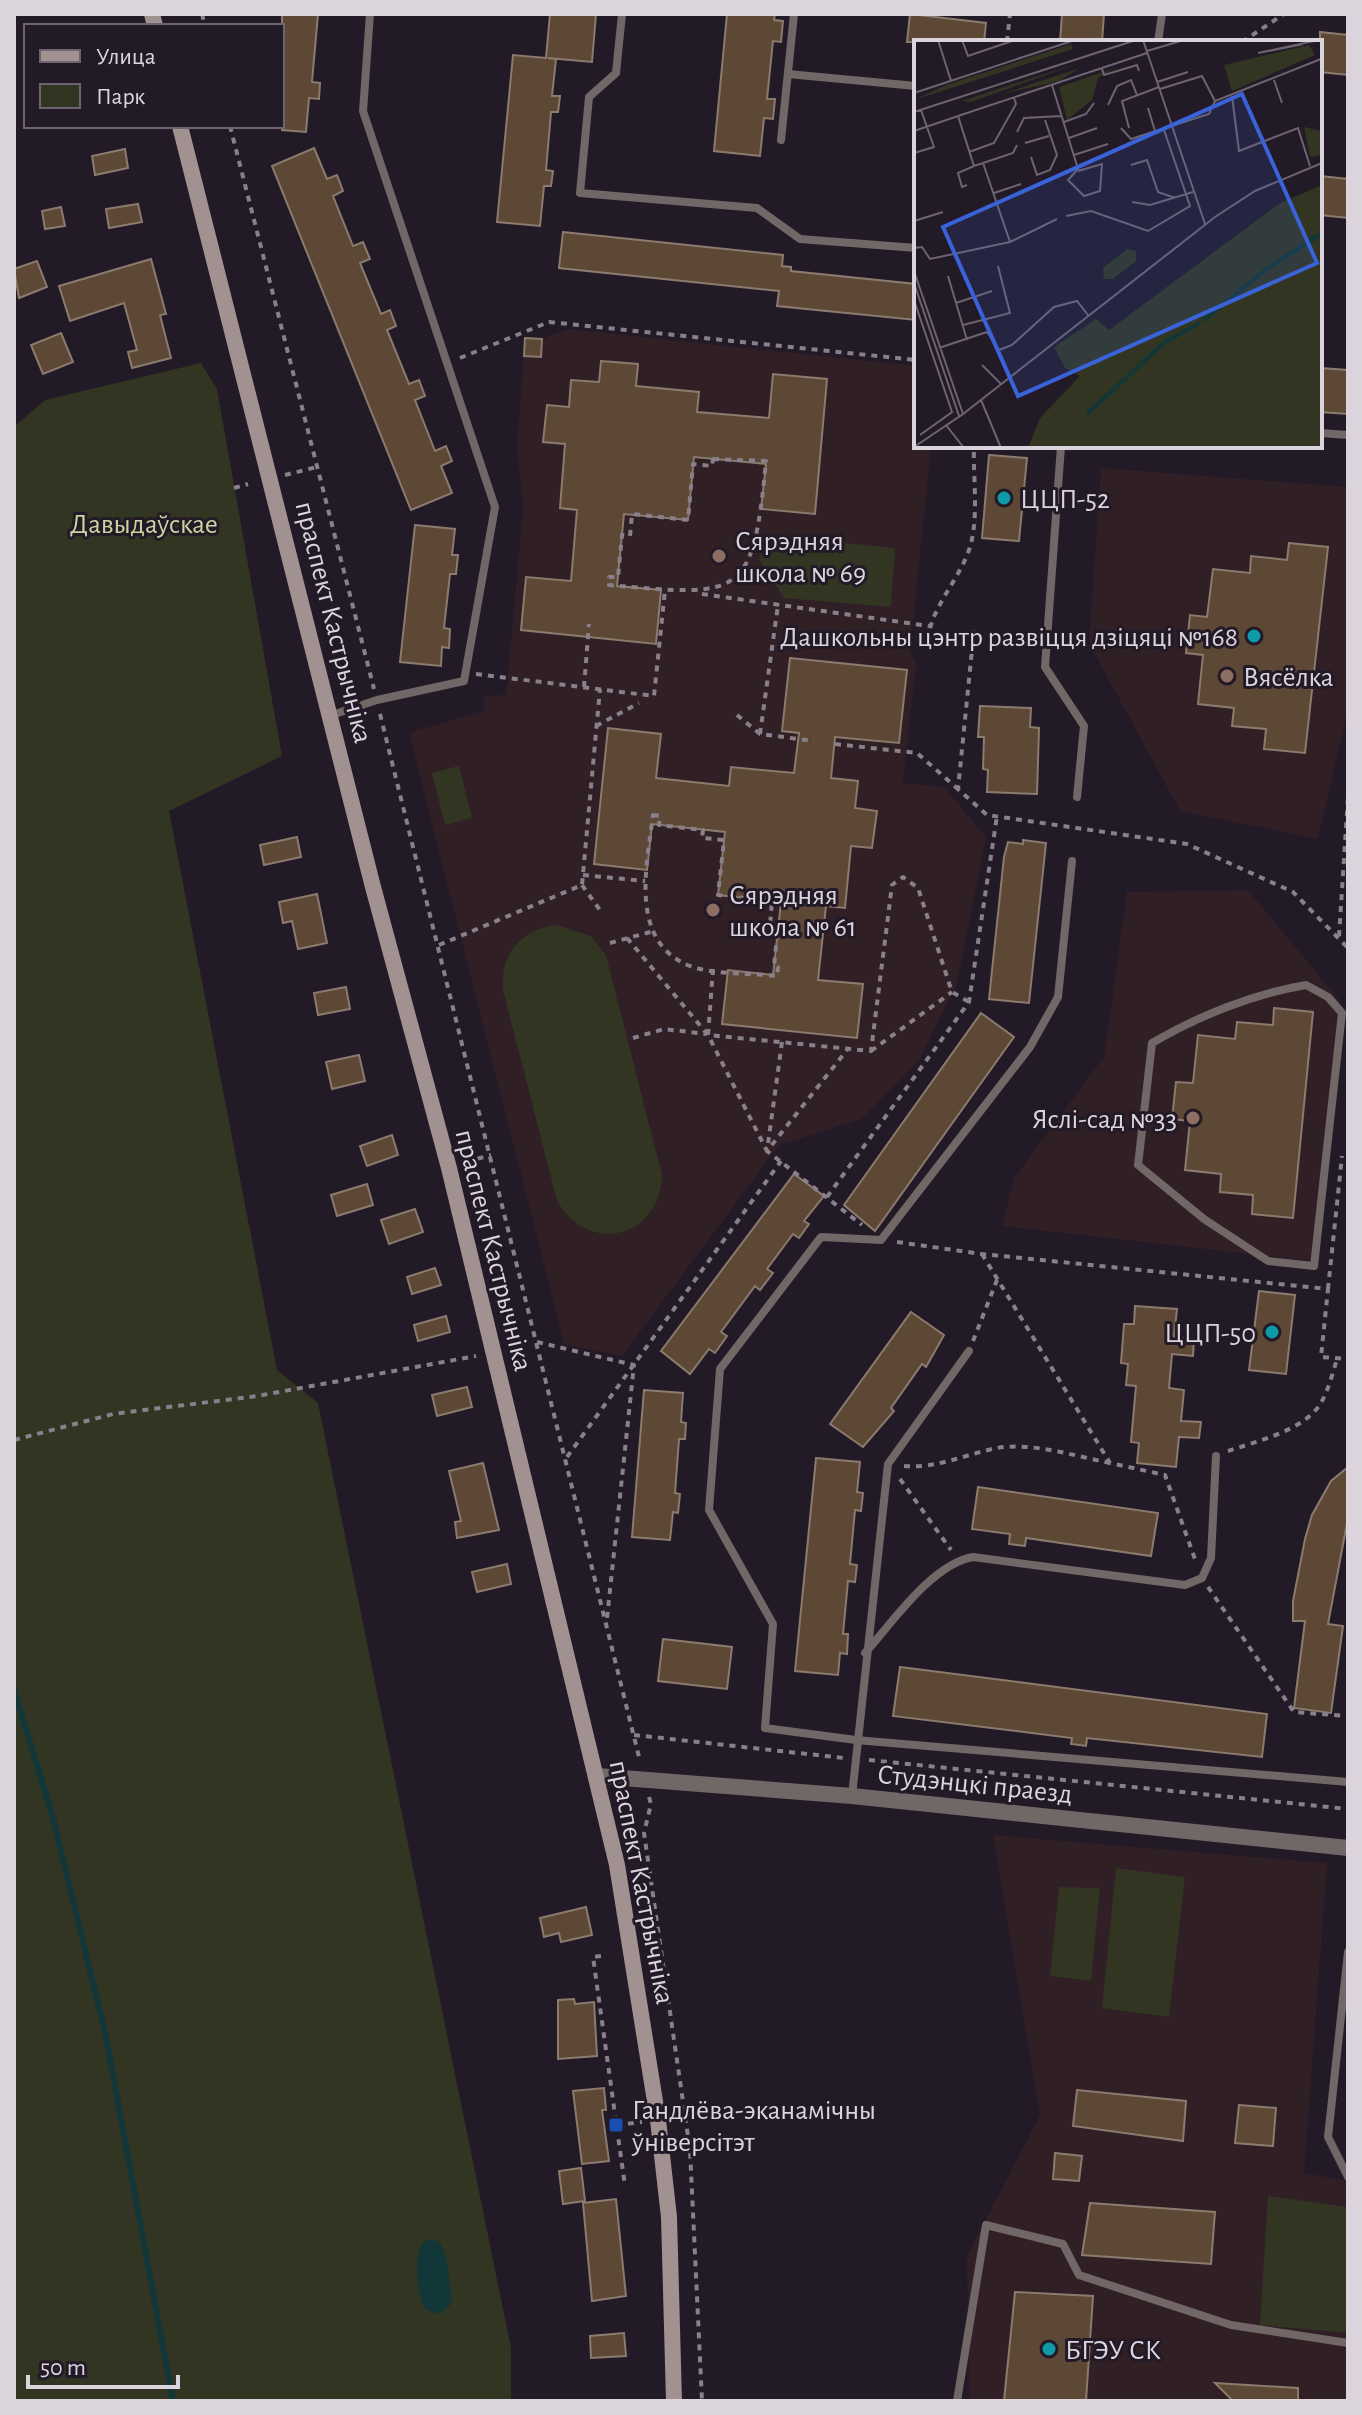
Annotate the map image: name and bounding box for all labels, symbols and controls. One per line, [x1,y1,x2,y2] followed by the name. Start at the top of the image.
[24,24,284,128] legend
[914,40,1322,448] inset map
[96,45,156,69] text: Улица
[96,85,145,109] text: Парк
[1020,486,1110,514] place label: ЦЦП-52
[995,489,1013,507] marker: ЦЦП-52
[289,499,377,746] street label: праспект Кастрычніка
[70,511,218,539] park label: Давыдаўскае
[735,528,866,588] place label: Сярэдняя школа № 69
[710,547,728,565] marker: Сярэдняя школа № 69
[780,624,1238,652] place label: Дашкольны цэнтр развіцця дзіцяці №168
[1245,627,1263,645] marker: Дашкольны цэнтр развіцця дзіцяці №168
[1243,664,1334,692] place label: Вясёлка
[1218,667,1236,685] marker: Вясёлка
[729,882,857,942] place label: Сярэдняя школа № 61
[704,901,722,919] marker: Сярэдняя школа № 61
[1032,1106,1177,1134] place label: Яслі-сад №33
[1184,1109,1202,1127] marker: Яслі-сад №33
[449,1127,537,1374] street label: праспект Кастрычніка
[1164,1320,1256,1348] place label: ЦЦП-50
[1263,1323,1281,1341] marker: ЦЦП-50
[604,1758,678,2007] street label: праспект Кастрычніка
[876,1761,1074,1809] street label: Студэнцкі праезд
[631,2097,876,2157] place label: Гандлёва-эканамічны ўніверсітэт
[607,2116,625,2134] marker: Гандлёва-эканамічны ўніверсітэт
[1065,2337,1161,2365] place label: БГЭУ СК
[28,2339,178,2389] scale bar
[1040,2340,1058,2358] marker: БГЭУ СК
[40,2356,86,2380] text: 50 m

